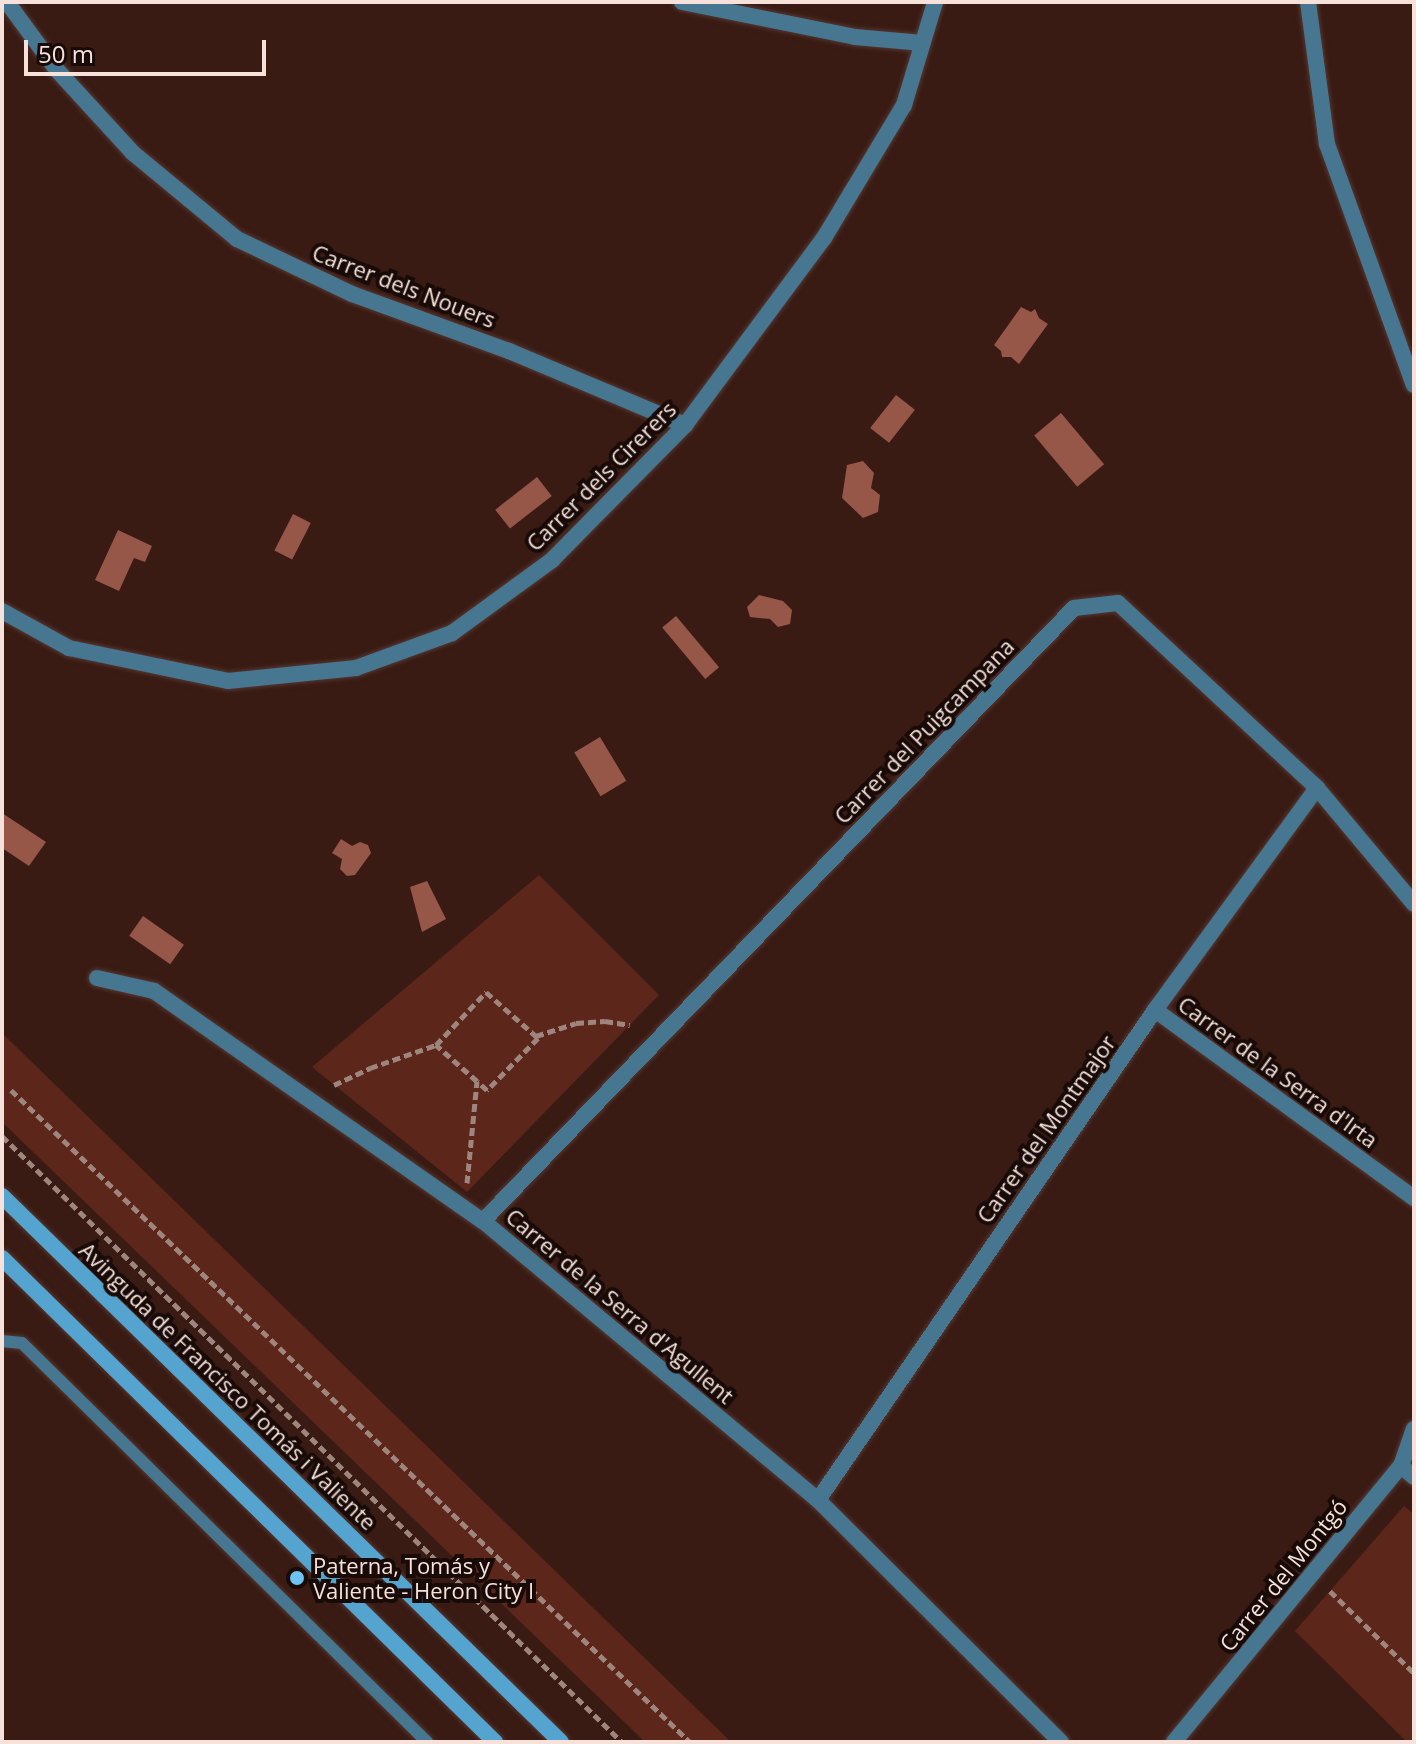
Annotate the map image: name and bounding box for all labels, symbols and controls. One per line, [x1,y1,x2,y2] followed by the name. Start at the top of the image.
[28,24,270,74] scale bar
[38,37,94,70] text: 50 m
[309,239,499,333] street label: Carrer dels Nouers
[521,396,681,556] street label: Carrer dels Cirerers
[829,633,1019,829] street label: Carrer del Puigcampana
[1173,991,1383,1153] street label: Carrer de la Serra d'Irta
[971,1030,1121,1228] street label: Carrer del Montmajor
[501,1203,739,1409] street label: Carrer de la Serra d'Agullent
[74,1237,382,1535] street label: Avinguda de Francisco Tomás i Valiente
[1214,1494,1352,1656] street label: Carrer del Montgó
[313,1552,534,1604] place label: Paterna, Tomás y Valiente - Heron City I
[288,1569,306,1587] marker: Paterna, Tomás y Valiente - Heron City I

